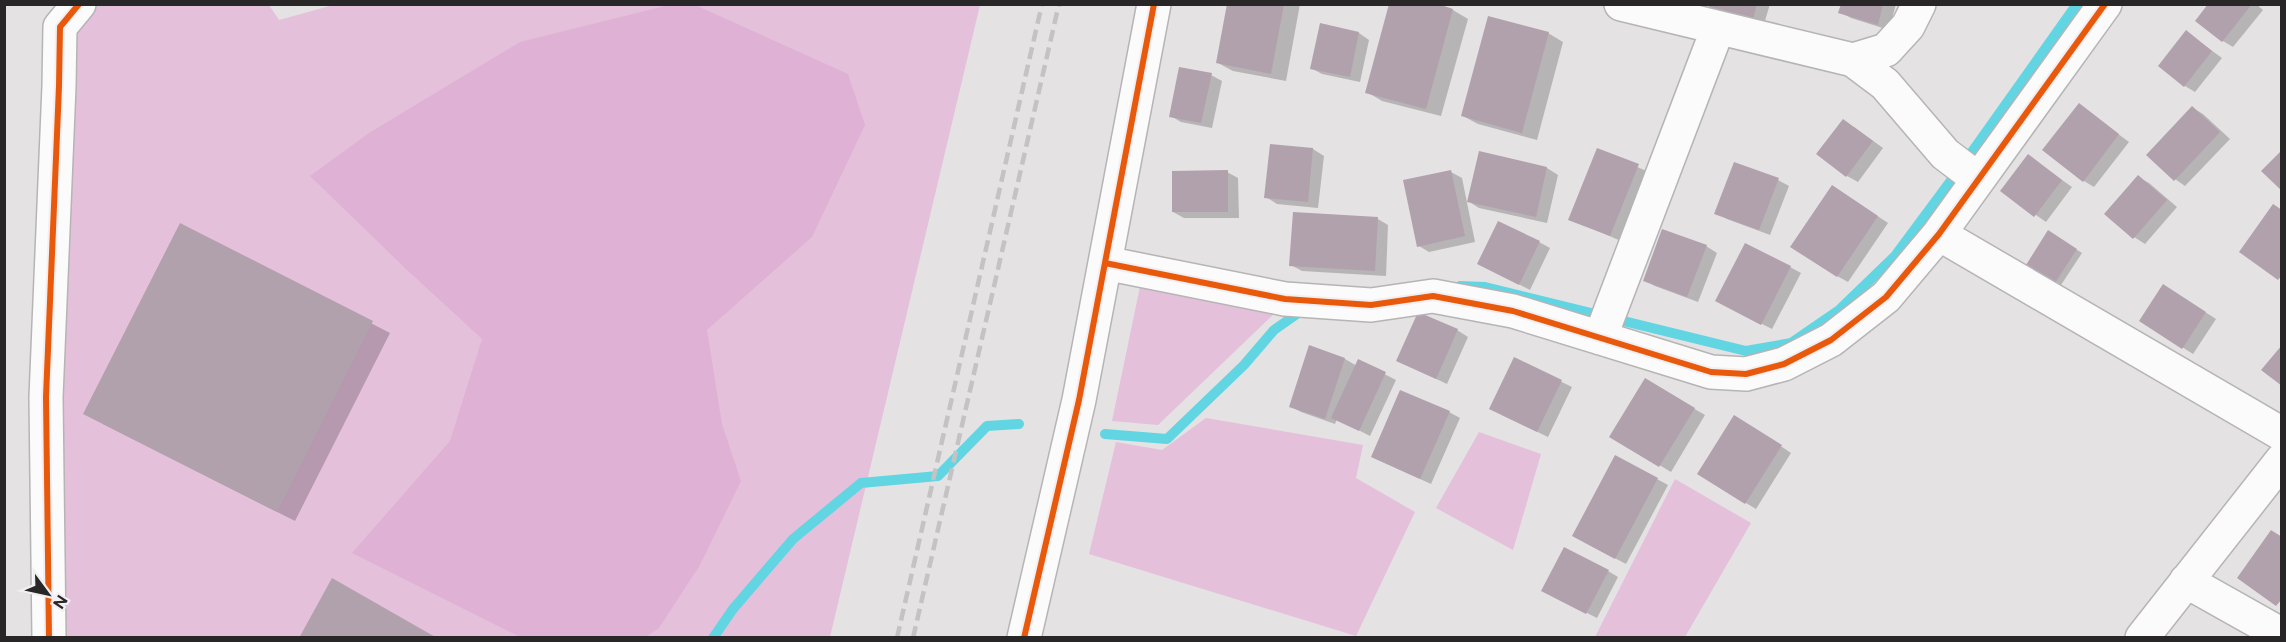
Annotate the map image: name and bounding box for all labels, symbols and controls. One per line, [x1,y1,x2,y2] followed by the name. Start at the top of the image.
[18,564,78,624] north arrow
[49,592,71,612] text: N

